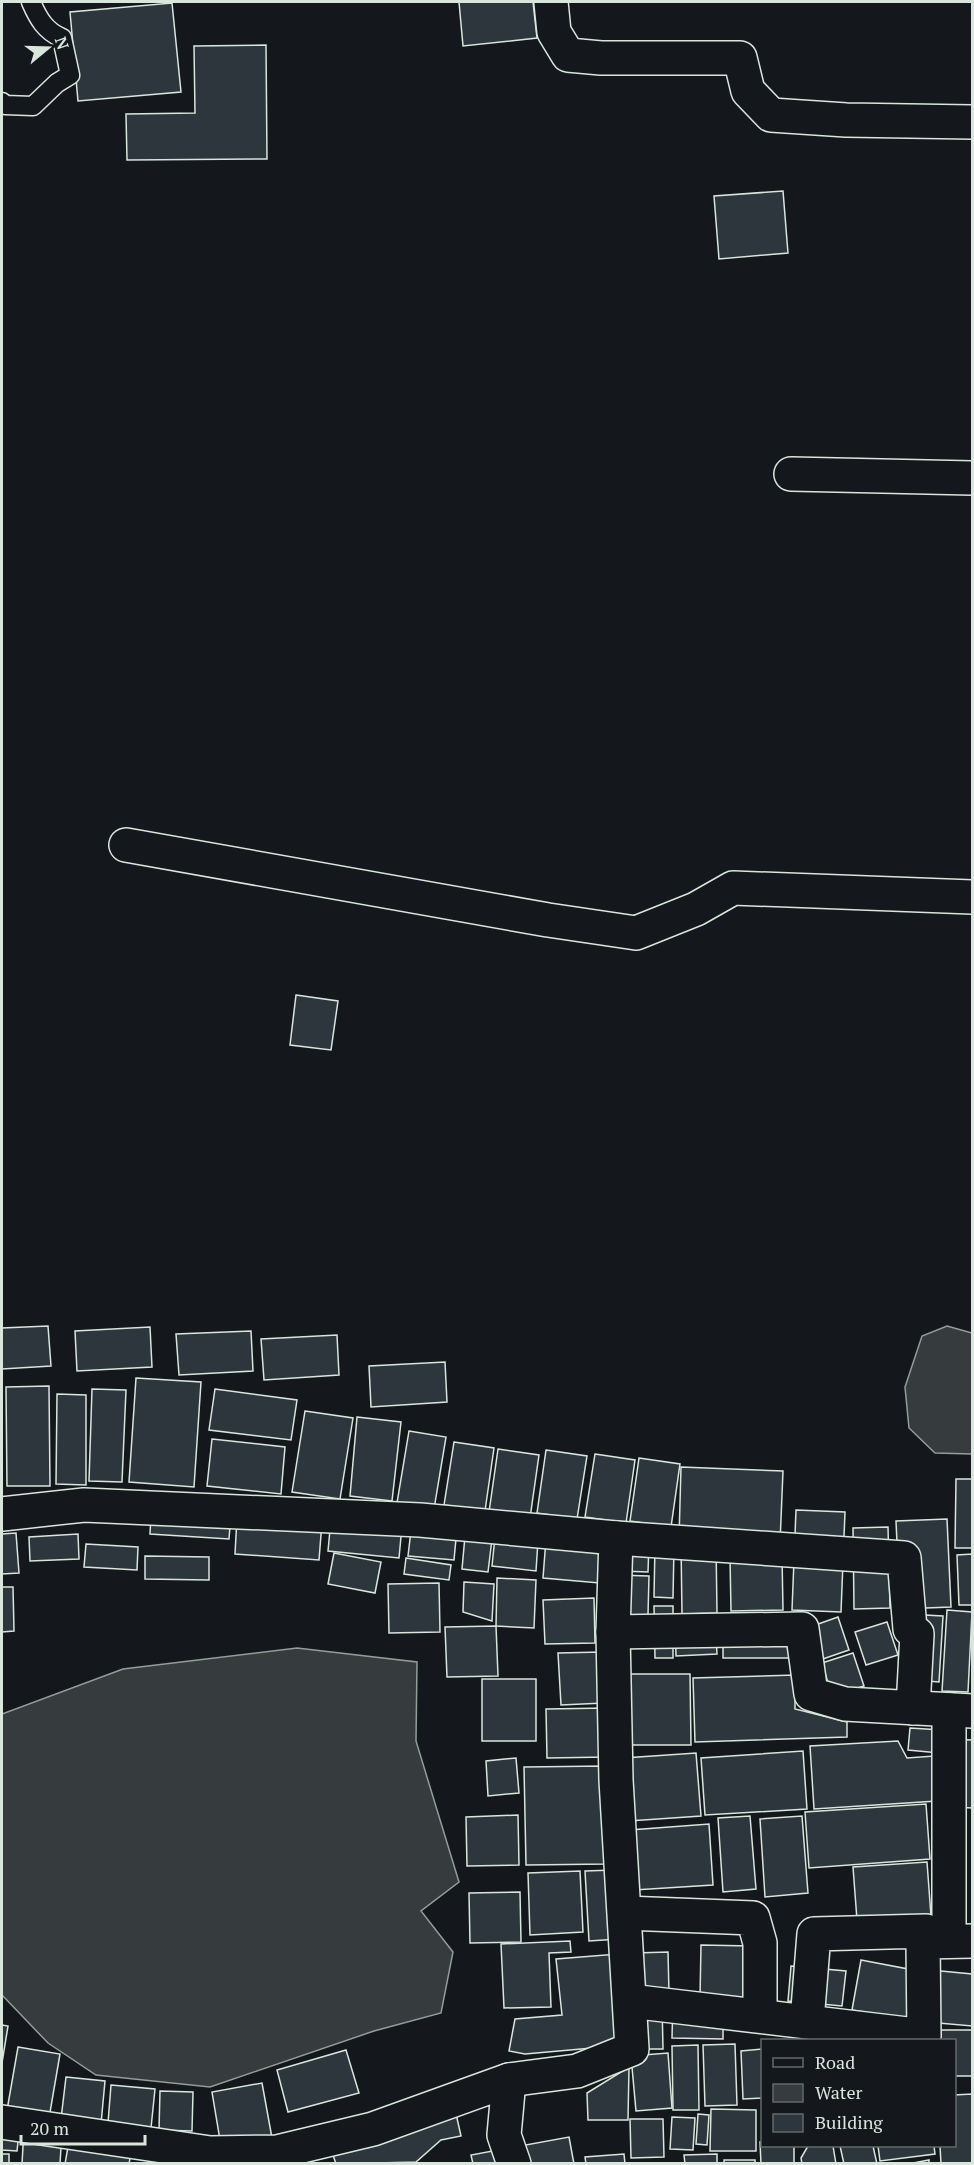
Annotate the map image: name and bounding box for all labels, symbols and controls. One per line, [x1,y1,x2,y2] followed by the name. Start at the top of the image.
[18,18,78,78] north arrow
[50,34,75,52] text: N
[761,2039,956,2147] legend
[815,2050,855,2074] text: Road
[815,2080,862,2104] text: Water
[21,2108,146,2146] scale bar
[815,2110,883,2134] text: Building
[30,2116,70,2140] text: 20 m

